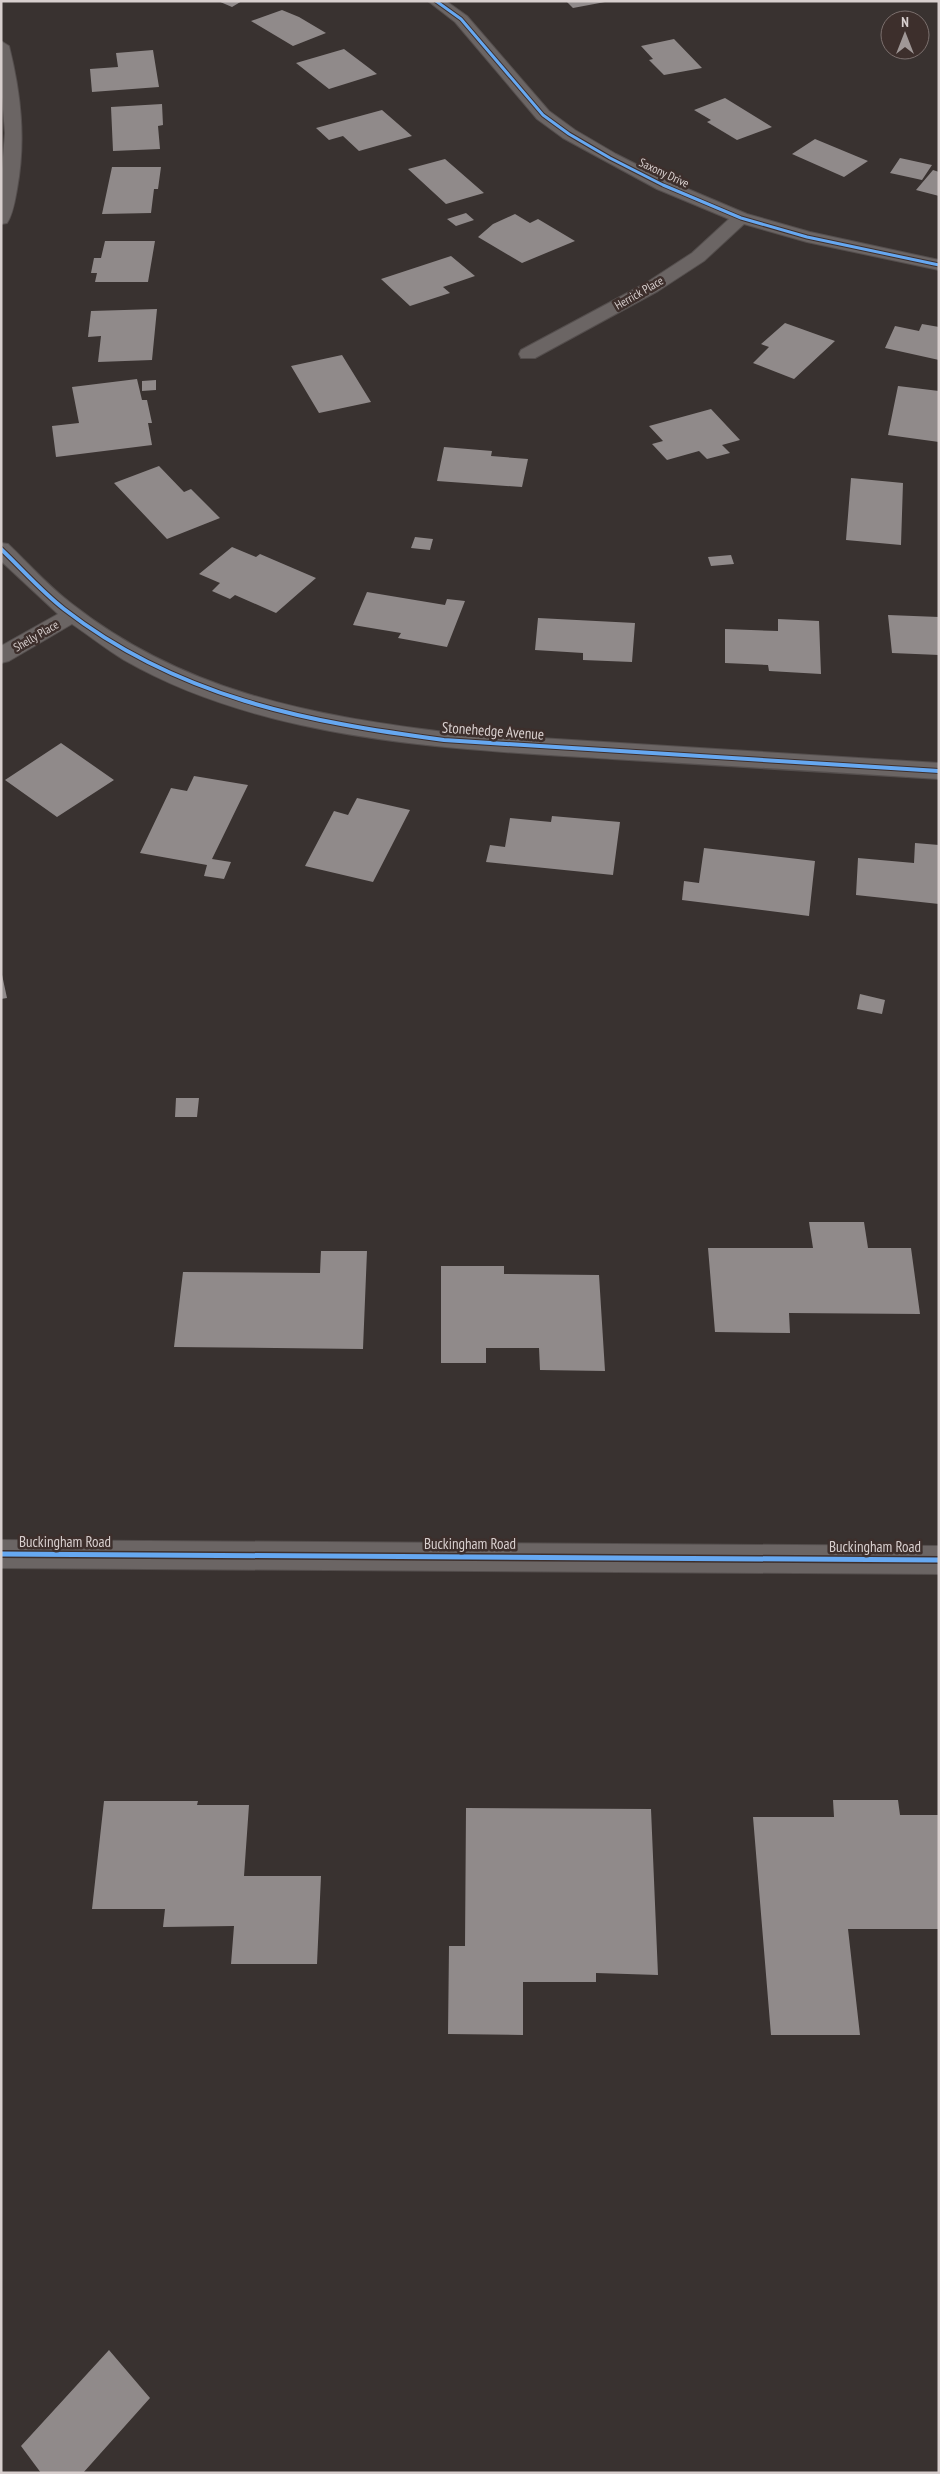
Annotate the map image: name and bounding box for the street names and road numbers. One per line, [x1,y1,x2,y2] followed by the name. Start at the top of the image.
[637,154,692,191] street label: Saxony Drive
[612,273,666,313] street label: Herrick Place
[10,617,61,654] street label: Shelly Place
[441,717,545,744] street label: Stonehedge Avenue
[19,1532,111,1551] street label: Buckingham Road
[424,1534,516,1553] street label: Buckingham Road
[829,1537,921,1556] street label: Buckingham Road

